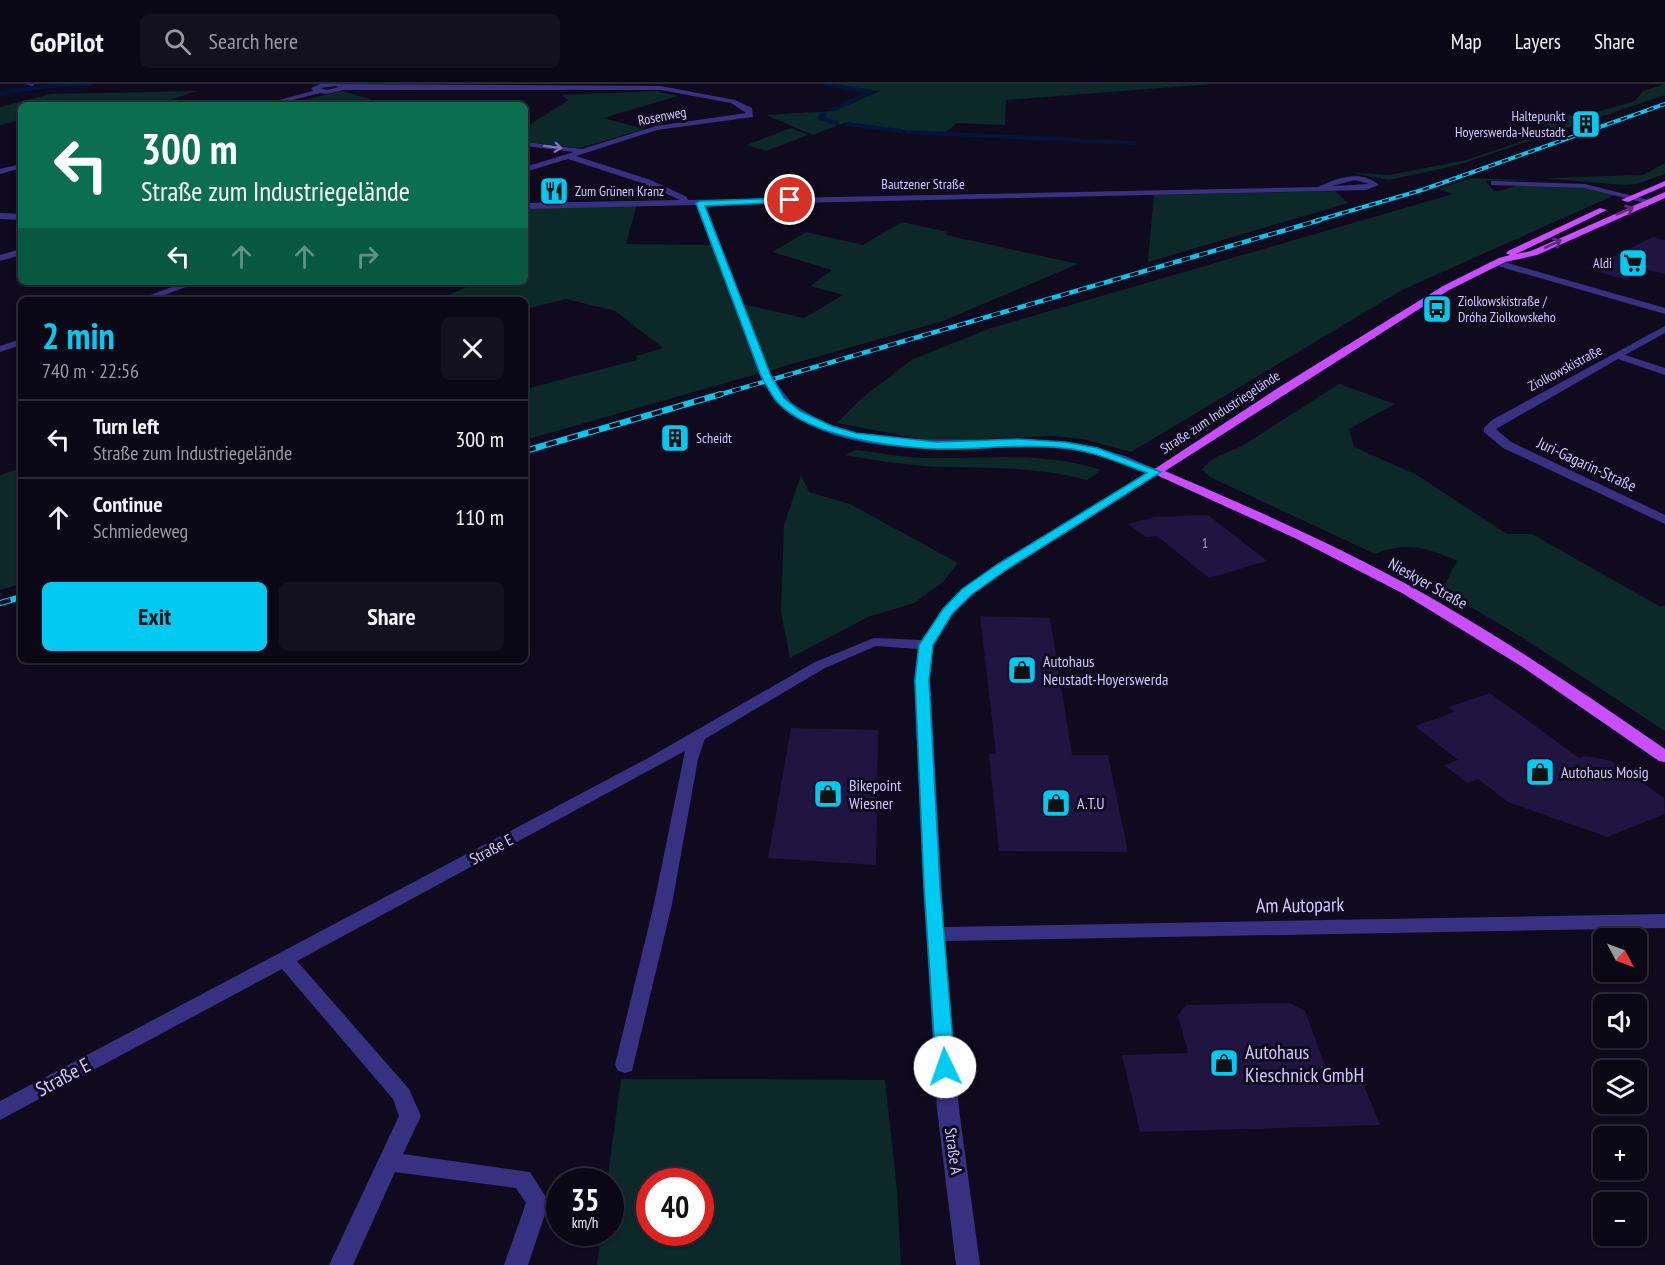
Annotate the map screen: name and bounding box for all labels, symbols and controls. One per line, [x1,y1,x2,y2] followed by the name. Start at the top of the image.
[140,14,560,68] search box
[30,23,104,60] text: GoPilot
[161,25,194,58] icon: search
[209,27,298,55] text: Search here
[1451,28,1482,55] text: Map
[1515,28,1561,55] text: Layers
[1594,28,1635,55] text: Share
[636,103,688,129] street label: Rosenweg
[1455,107,1565,141] place label: Haltepunkt Hoyerswerda-Neustadt
[1570,108,1602,140] building icon: Haltepunkt Hoyerswerda-Neustadt
[141,121,238,176] text: 300 m
[42,126,120,204] icon: left
[543,141,563,152] one-way arrow
[141,174,410,208] text: Straße zum Industriegelände
[764,174,815,225] pin
[538,175,570,207] restaurant icon: Zum Grünen Kranz
[881,175,965,193] street label: Bautzener Straße
[575,182,664,200] place label: Zum Grünen Kranz
[773,183,806,216] icon: arrive
[1615,205,1634,216] one-way arrow
[1543,238,1561,250] one-way arrow
[162,240,195,273] icon: left
[225,240,258,273] icon: ahead
[288,240,321,273] icon: ahead
[351,240,384,273] icon: right
[1617,247,1649,279] supermarket icon: Aldi
[1593,254,1612,272] place label: Aldi
[1458,292,1556,326] place label: Ziolkowskistraße / Dróha Ziolkowskeho
[1421,293,1453,325] bus stop icon: Ziolkowskistraße / Dróha Ziolkowskeho
[42,312,115,359] text: 2 min
[441,317,504,380] button: close
[1525,341,1606,395] street label: Ziolkowskistraße
[42,358,139,384] text: 740 m · 22:56
[1157,366,1284,458] street label: Straße zum Industriegelände
[93,412,159,440] text: Turn left
[659,422,691,454] building icon: Scheidt
[42,423,75,456] icon: left
[455,425,504,453] text: 300 m
[696,429,732,447] place label: Scheidt
[1533,432,1640,496] street label: Juri-Gagarin-Straße
[93,440,292,466] text: Straße zum Industriegelände
[93,490,163,518] text: Continue
[42,501,75,534] icon: ahead
[455,503,504,531] text: 110 m
[93,518,188,544] text: Schmiedeweg
[1202,534,1208,552] house number: 1
[1385,553,1471,613] street label: Nieskyer Straße
[42,582,267,651] button: Exit
[279,582,504,651] button: Share
[1043,651,1168,689] place label: Autohaus Neustadt-Hoyerswerda
[1006,654,1038,686] shop icon: Autohaus Neustadt-Hoyerswerda
[1524,756,1556,788] shop icon: Autohaus Mosig
[1561,762,1649,782] place label: Autohaus Mosig
[849,775,902,813] place label: Bikepoint Wiesner
[812,778,844,810] shop icon: Bikepoint Wiesner
[1040,787,1072,819] shop icon: A.T.U
[1077,793,1105,813] place label: A.T.U
[466,829,516,869] street label: Straße E
[1256,891,1345,919] street label: Am Autopark
[1593,928,1647,982] north arrow
[1593,928,1647,1246] map controls
[1593,994,1647,1048] button: sound
[913,1035,977,1099] position arrow
[1245,1039,1364,1088] place label: Autohaus Kieschnick GmbH
[1208,1047,1240,1079] shop icon: Autohaus Kieschnick GmbH
[31,1052,95,1102] street label: Straße E
[1593,1060,1647,1114] button: layers
[941,1126,967,1176] street label: Straße A
[1593,1126,1647,1180] button: +
[636,1168,714,1246] speed limit sign: 40
[571,1180,599,1219] text: 35
[1593,1192,1647,1246] button: −
[572,1213,598,1232] text: km/h

